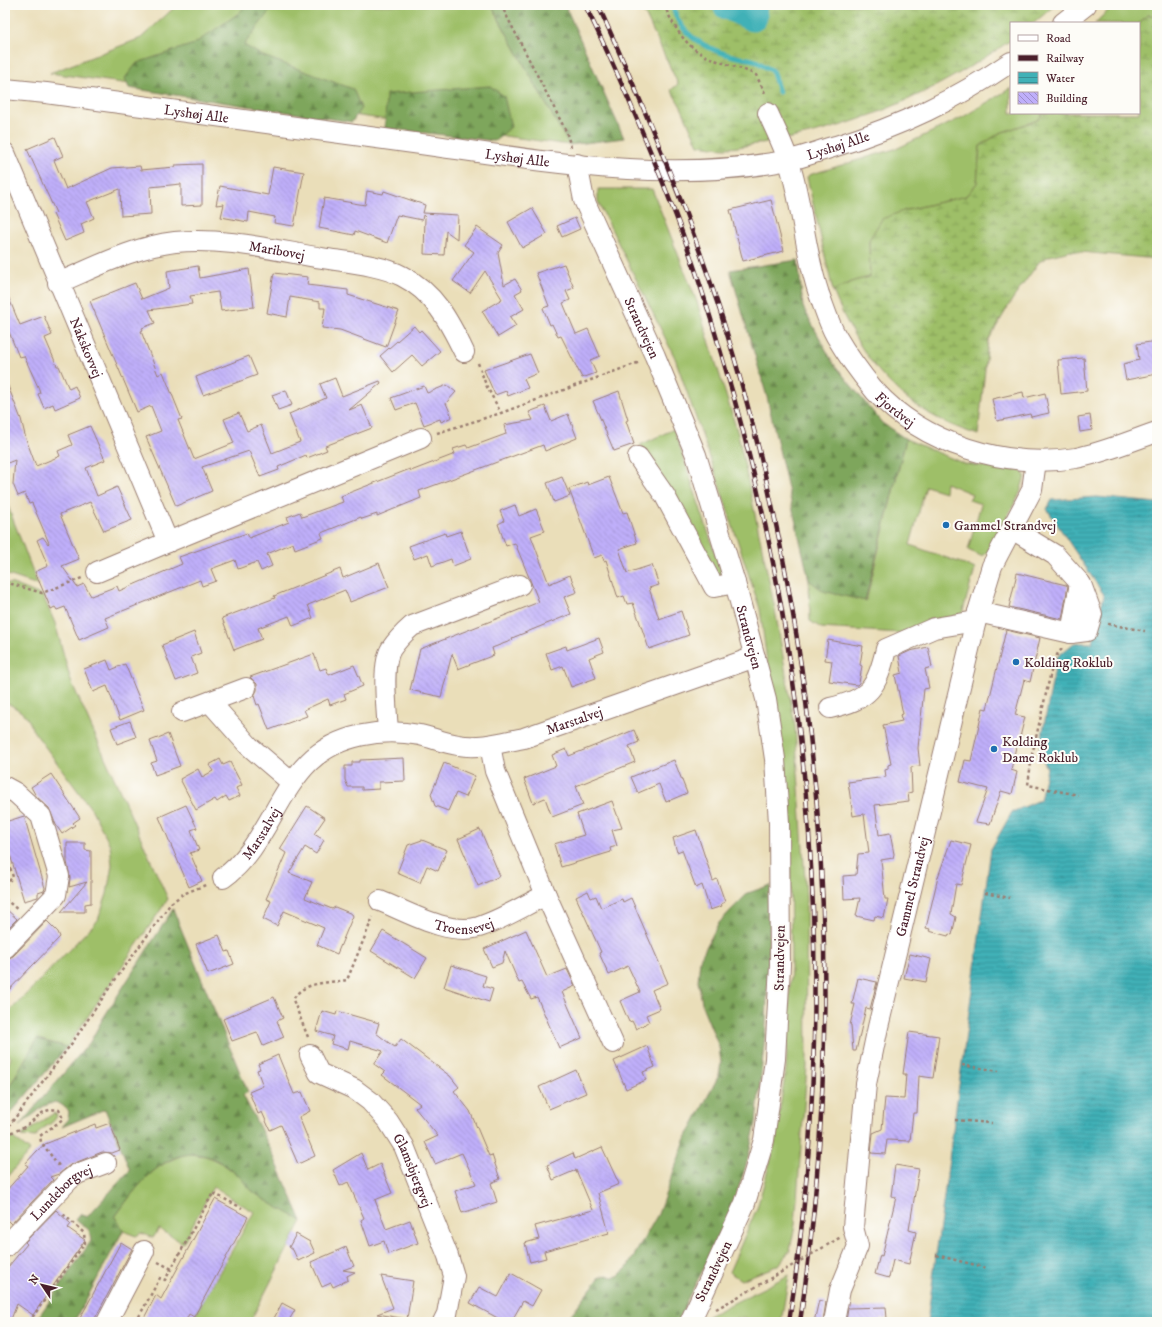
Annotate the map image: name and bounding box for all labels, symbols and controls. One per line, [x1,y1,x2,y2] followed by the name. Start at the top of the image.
[1010,22,1140,114] legend
[1046,31,1071,46] text: Road
[1046,51,1084,66] text: Railway
[1045,71,1075,86] text: Water
[1046,91,1087,106] text: Building
[163,101,230,128] street label: Lyshøj Alle
[805,127,872,165] street label: Lyshøj Alle
[484,145,551,172] street label: Lyshøj Alle
[248,237,306,265] street label: Maribovej
[619,295,663,362] street label: Strandvejen
[65,315,106,381] street label: Nakskovvej
[871,389,918,432] street label: Fjordvej
[954,517,1056,535] place label: Gammel Strandvej
[941,520,951,530] marker: Gammel Strandvej
[731,603,766,672] street label: Strandvejen
[1024,654,1113,672] place label: Kolding Roklub
[1011,657,1021,667] marker: Kolding Roklub
[544,703,605,740] street label: Marstalvej
[1002,733,1079,767] place label: Kolding Dame Roklub
[989,744,999,754] marker: Kolding Dame Roklub
[238,804,285,864] street label: Marstalvej
[892,835,934,939] street label: Gammel Strandvej
[432,914,497,939] street label: Troensevej
[770,924,790,991] street label: Strandvejen
[388,1130,436,1210] street label: Glamsbjergvej
[27,1161,95,1225] street label: Lundeborgvej
[691,1237,737,1305] street label: Strandvejen
[22,1265,62,1305] north arrow
[26,1272,43,1288] text: N

